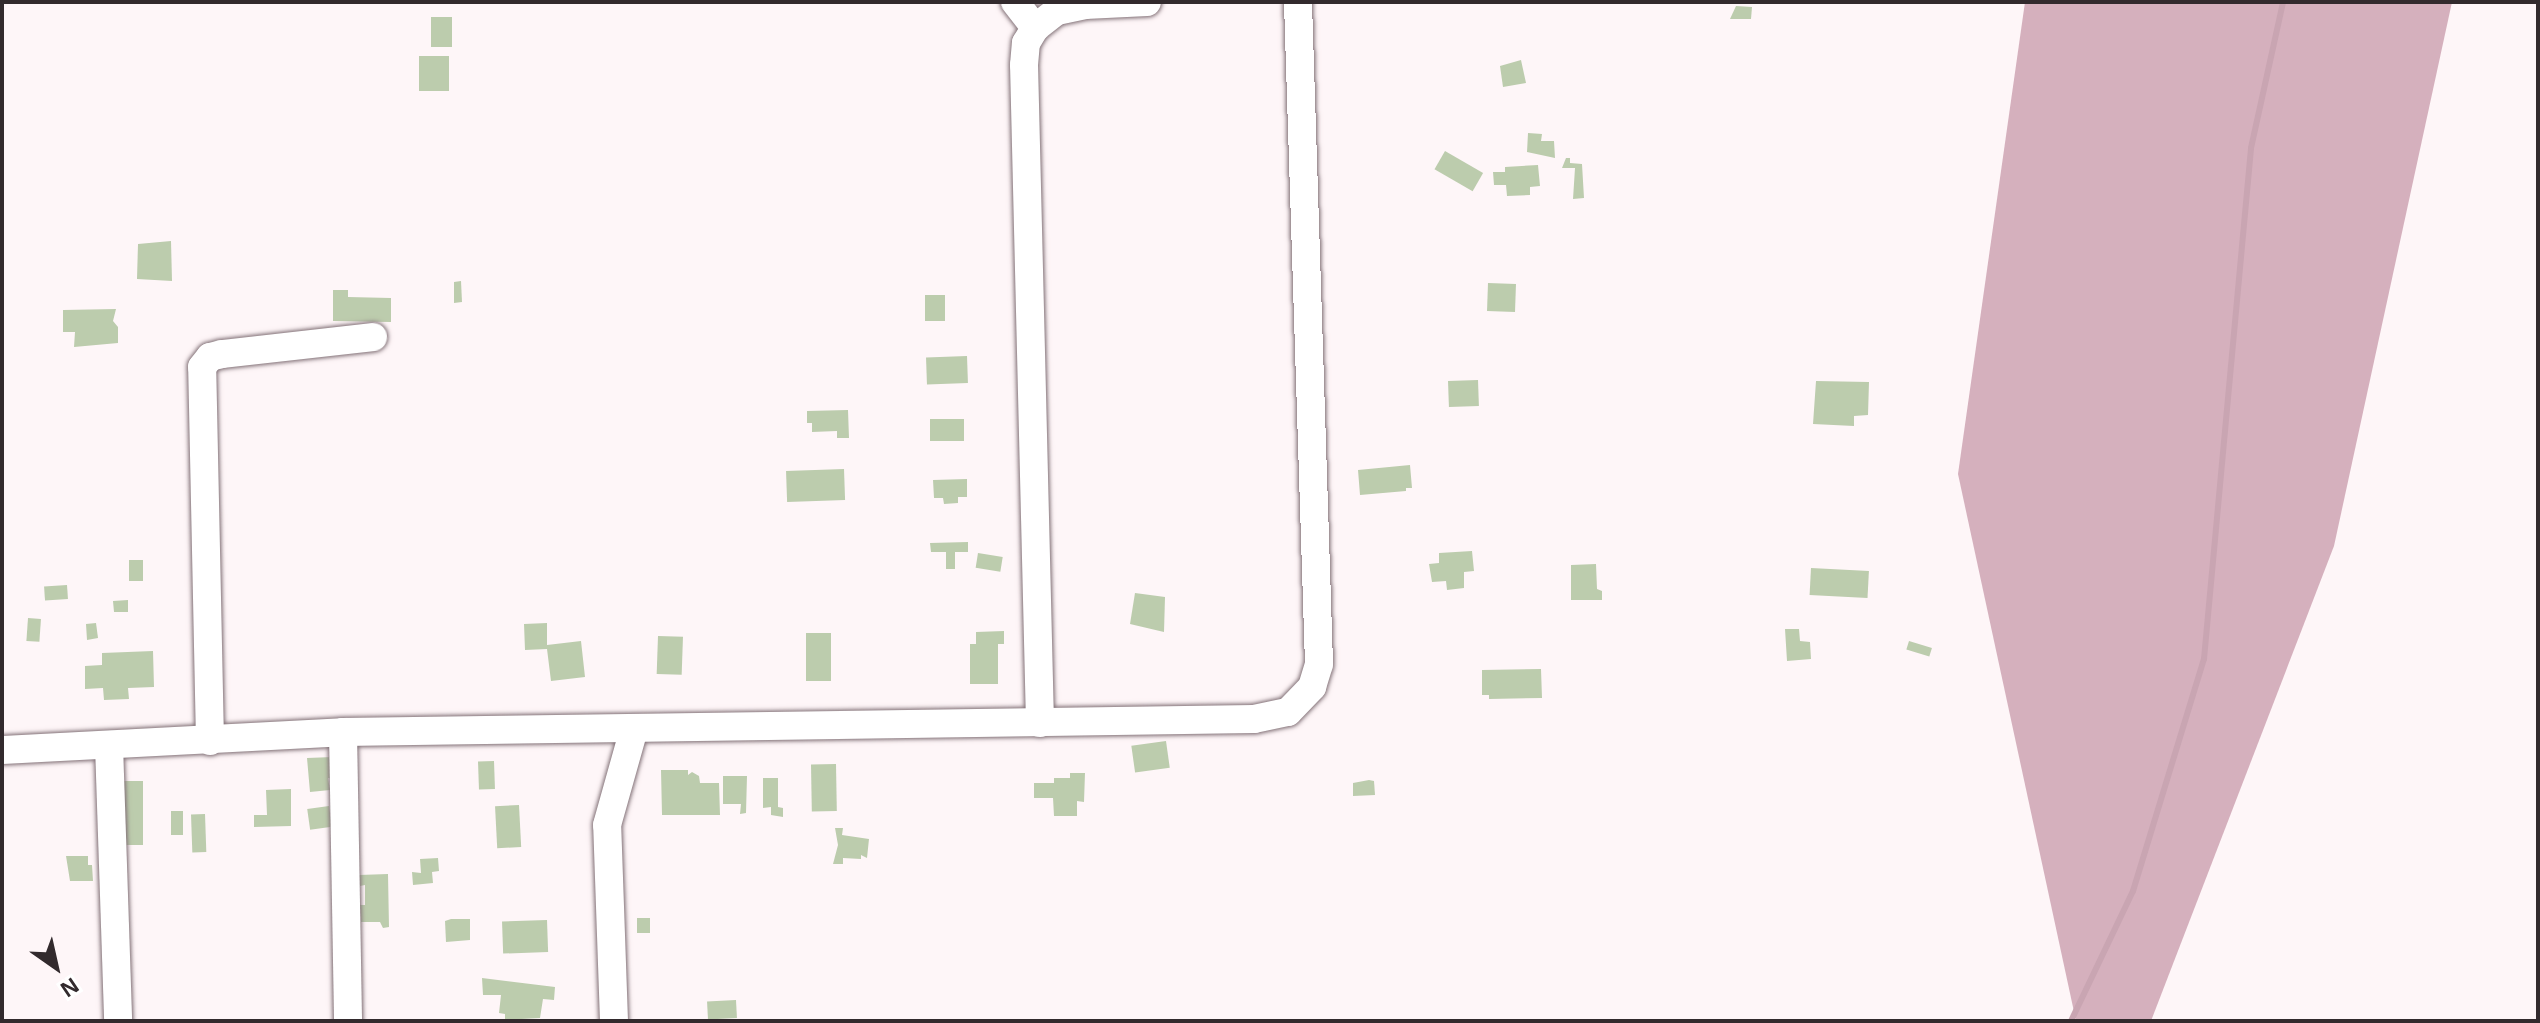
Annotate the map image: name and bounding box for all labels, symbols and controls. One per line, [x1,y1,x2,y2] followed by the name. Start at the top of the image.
[16,927,96,1007] north arrow
[56,973,83,1002] text: N

